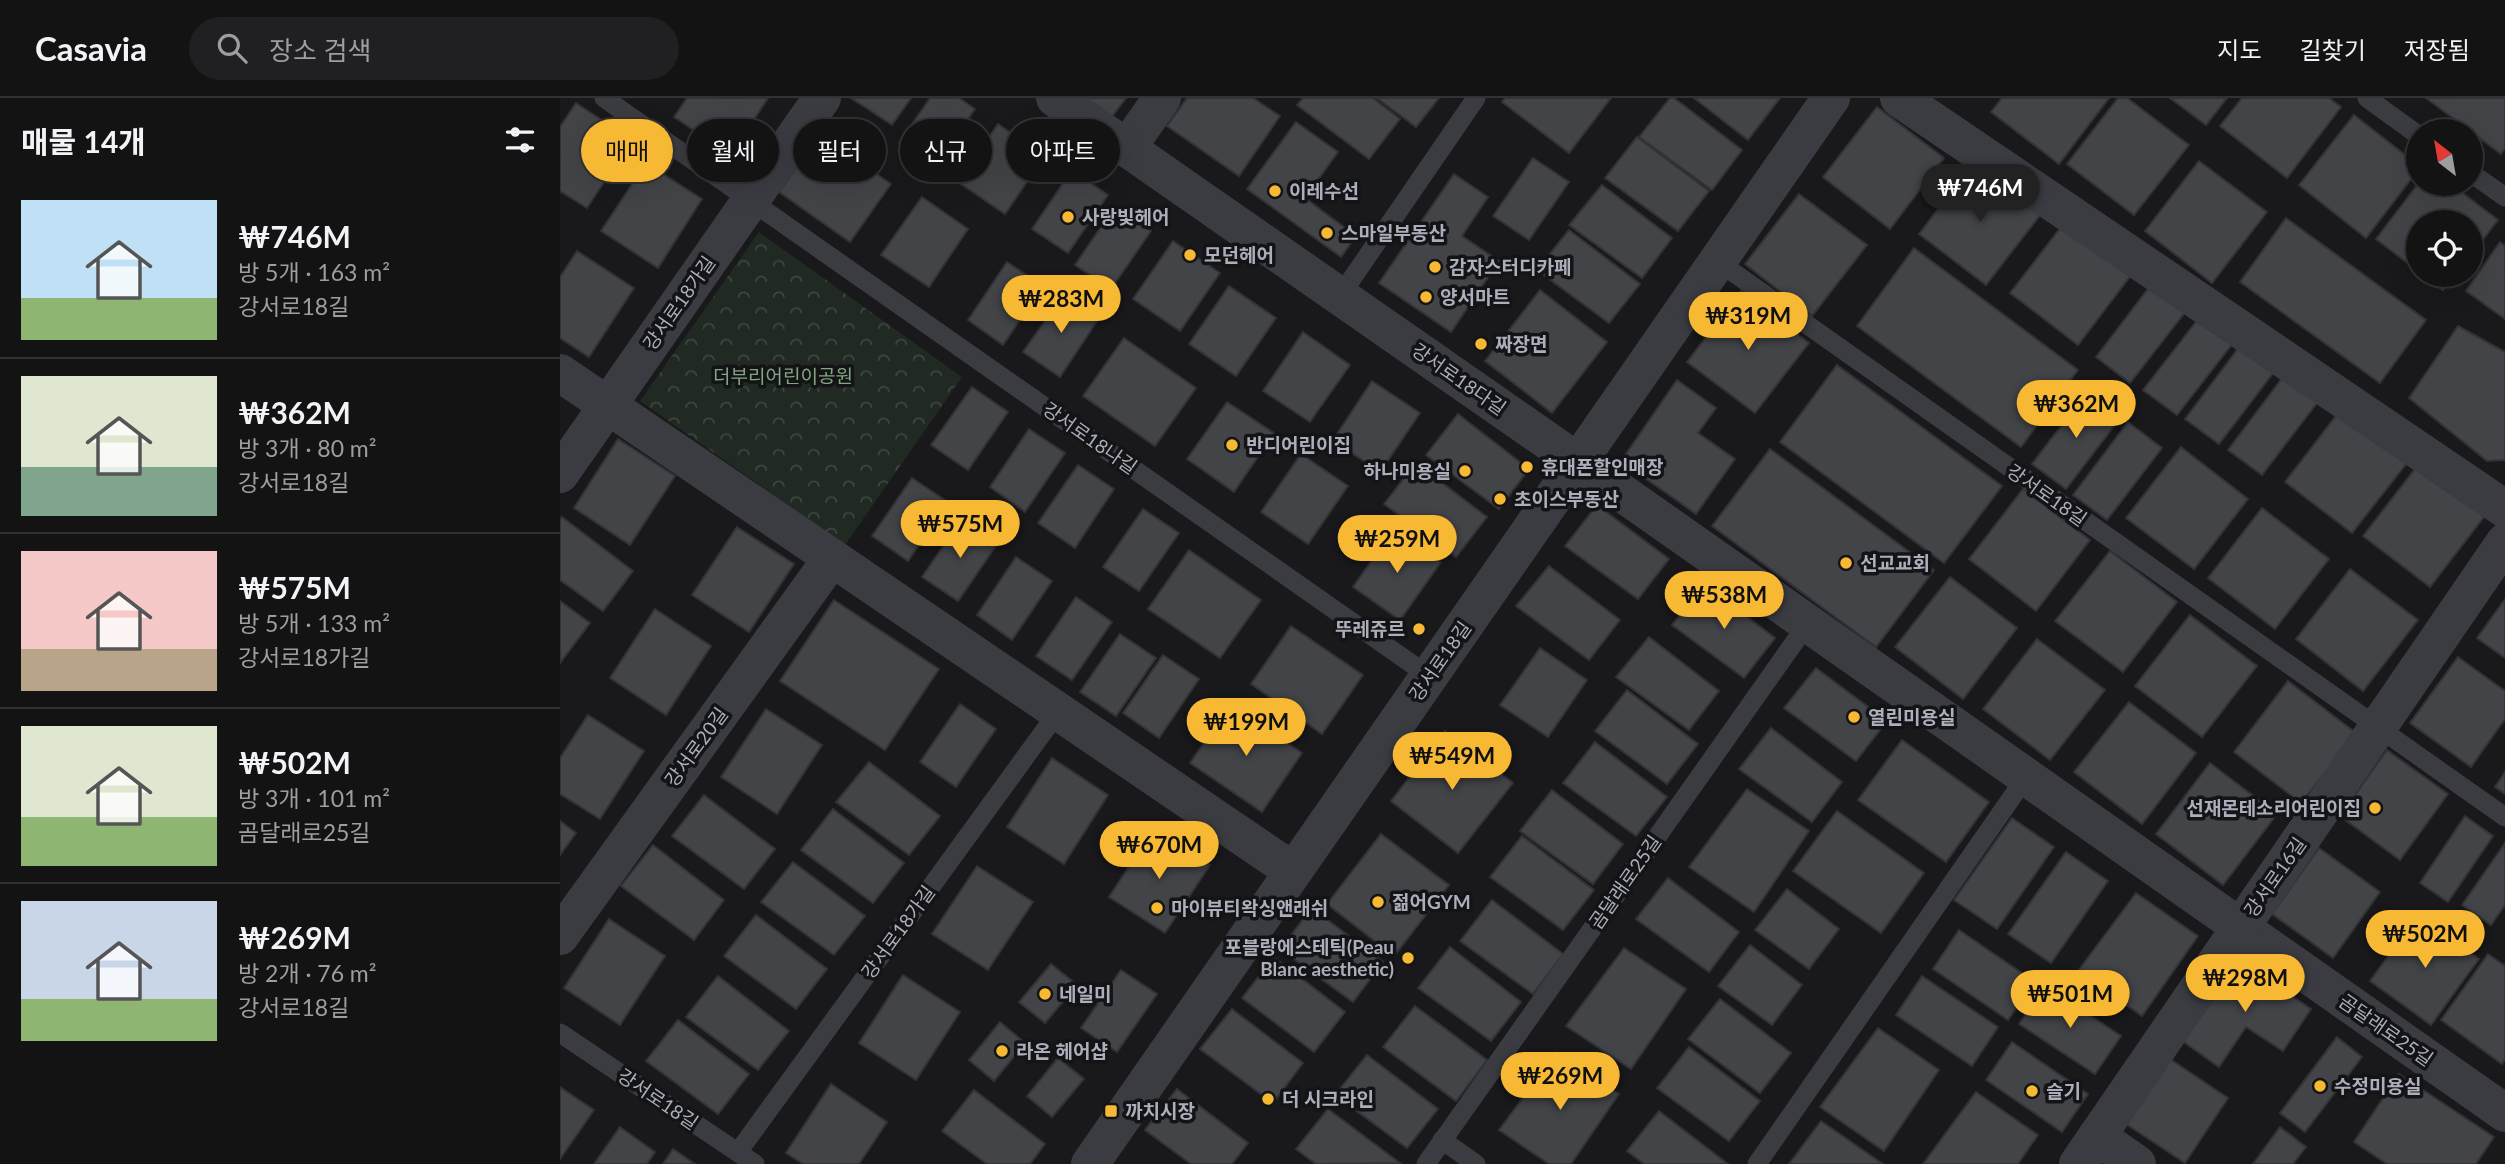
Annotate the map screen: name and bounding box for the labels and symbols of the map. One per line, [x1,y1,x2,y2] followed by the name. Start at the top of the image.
[2406,119,2483,196] north arrow
[1931,164,2029,224] pin: ₩746M
[1289,179,1359,202] place label: 이레수선
[1267,183,1283,199] marker: 이레수선
[1082,205,1169,228] place label: 사랑빛헤어
[1060,209,1076,225] marker: 사랑빛헤어
[1341,221,1446,244] place label: 스마일부동산
[1319,225,1335,241] marker: 스마일부동산
[1204,243,1274,266] place label: 모던헤어
[1182,247,1198,263] marker: 모던헤어
[638,251,719,354] street label: 강서로18가길
[1449,255,1571,278] place label: 감자스터디카페
[1427,259,1443,275] marker: 감자스터디카페
[1012,275,1110,335] pin: ₩283M
[1440,285,1510,308] place label: 양서마트
[1418,289,1434,305] marker: 양서마트
[1699,292,1797,352] pin: ₩319M
[1495,332,1547,355] place label: 짜장면
[1473,336,1489,352] marker: 짜장면
[1408,338,1511,419] street label: 강서로18다길
[713,364,853,387] park label: 더부리어린이공원
[2027,380,2125,440] pin: ₩362M
[1039,397,1142,478] street label: 강서로18나길
[1246,433,1351,456] place label: 반디어린이집
[1224,437,1240,453] marker: 반디어린이집
[1541,455,1663,478] place label: 휴대폰할인매장
[1364,459,1451,482] place label: 하나미용실
[1519,459,1535,475] marker: 휴대폰할인매장
[2003,459,2092,530] street label: 강서로18길
[1457,463,1473,479] marker: 하나미용실
[1514,487,1619,510] place label: 초이스부동산
[1492,491,1508,507] marker: 초이스부동산
[911,500,1009,560] pin: ₩575M
[1348,516,1446,575] pin: ₩259M
[1860,551,1930,574] place label: 선교교회
[1838,555,1854,571] marker: 선교교회
[1675,572,1773,631] pin: ₩538M
[1404,616,1475,705] street label: 강서로18길
[1335,617,1405,640] place label: 뚜레쥬르
[1411,621,1427,637] marker: 뚜레쥬르
[1197,698,1295,758] pin: ₩199M
[659,703,732,791] street label: 강서로20길
[1868,705,1955,728] place label: 열린미용실
[1846,709,1862,725] marker: 열린미용실
[1403,732,1501,792] pin: ₩549M
[2186,796,2361,819] place label: 선재몬테소리어린이집
[2367,800,2383,816] marker: 선재몬테소리어린이집
[1110,822,1208,881] pin: ₩670M
[1584,830,1665,933] street label: 곰달래로25길
[2239,832,2310,921] street label: 강서로16길
[856,881,939,983] street label: 강서로18가길
[1392,890,1471,913] place label: 젊어GYM
[1370,894,1386,910] marker: 젊어GYM
[1171,896,1328,919] place label: 마이뷰티왁싱앤래쉬
[1149,900,1165,916] marker: 마이뷰티왁싱앤래쉬
[2376,910,2474,970] pin: ₩502M
[1225,935,1394,980] place label: 포블랑에스테틱(Peau Blanc aesthetic)
[1400,950,1416,966] marker: 포블랑에스테틱(Peau Blanc aesthetic)
[2196,954,2294,1014] pin: ₩298M
[2021,970,2119,1030] pin: ₩501M
[1059,982,1111,1005] place label: 네일미
[1037,986,1053,1002] marker: 네일미
[2335,989,2438,1070] street label: 곰달래로25길
[1016,1039,1108,1062] place label: 라온 헤어샵
[994,1043,1010,1059] marker: 라온 헤어샵
[1511,1052,1609,1112] pin: ₩269M
[614,1063,703,1134] street label: 강서로18길
[2334,1074,2421,1097] place label: 수정미용실
[2312,1078,2328,1094] marker: 수정미용실
[2046,1079,2081,1102] place label: 슬기
[2024,1083,2040,1099] marker: 슬기
[1282,1087,1374,1110] place label: 더 시크라인
[1260,1091,1276,1107] marker: 더 시크라인
[1125,1099,1195,1122] place label: 까치시장
[1103,1103,1119,1119] marker: 까치시장

